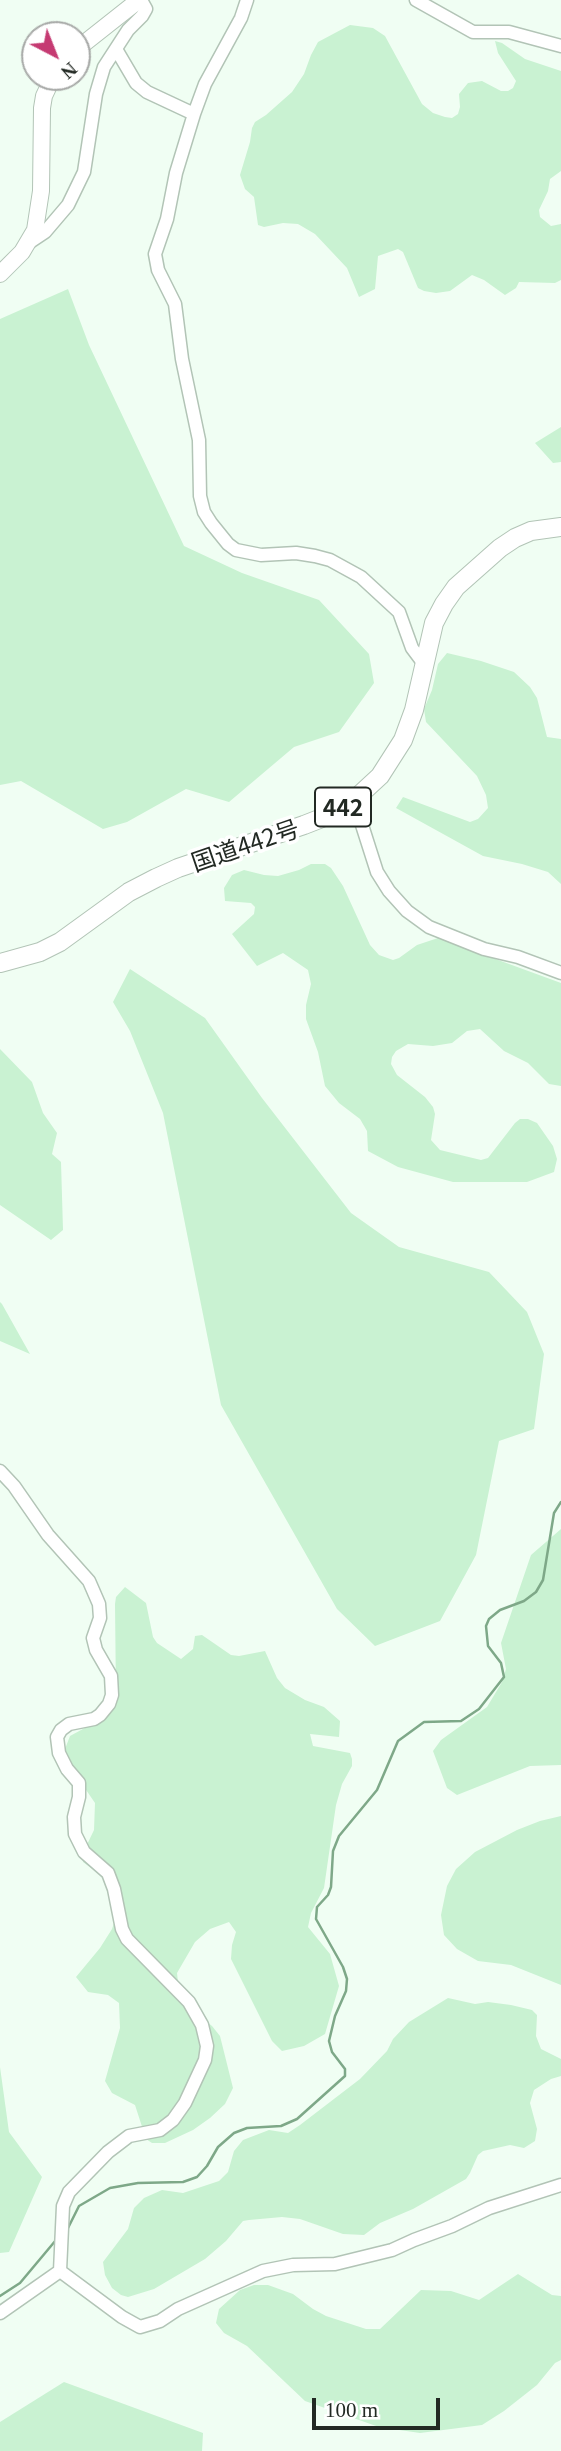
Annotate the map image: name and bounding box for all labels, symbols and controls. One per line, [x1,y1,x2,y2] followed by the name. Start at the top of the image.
[21,21,91,91] north arrow
[57,58,81,83] text: N
[315,788,371,827] road number: 442
[187,813,303,877] street label: 国道442号
[316,2384,444,2428] scale bar
[325,2398,378,2422] text: 100 m

